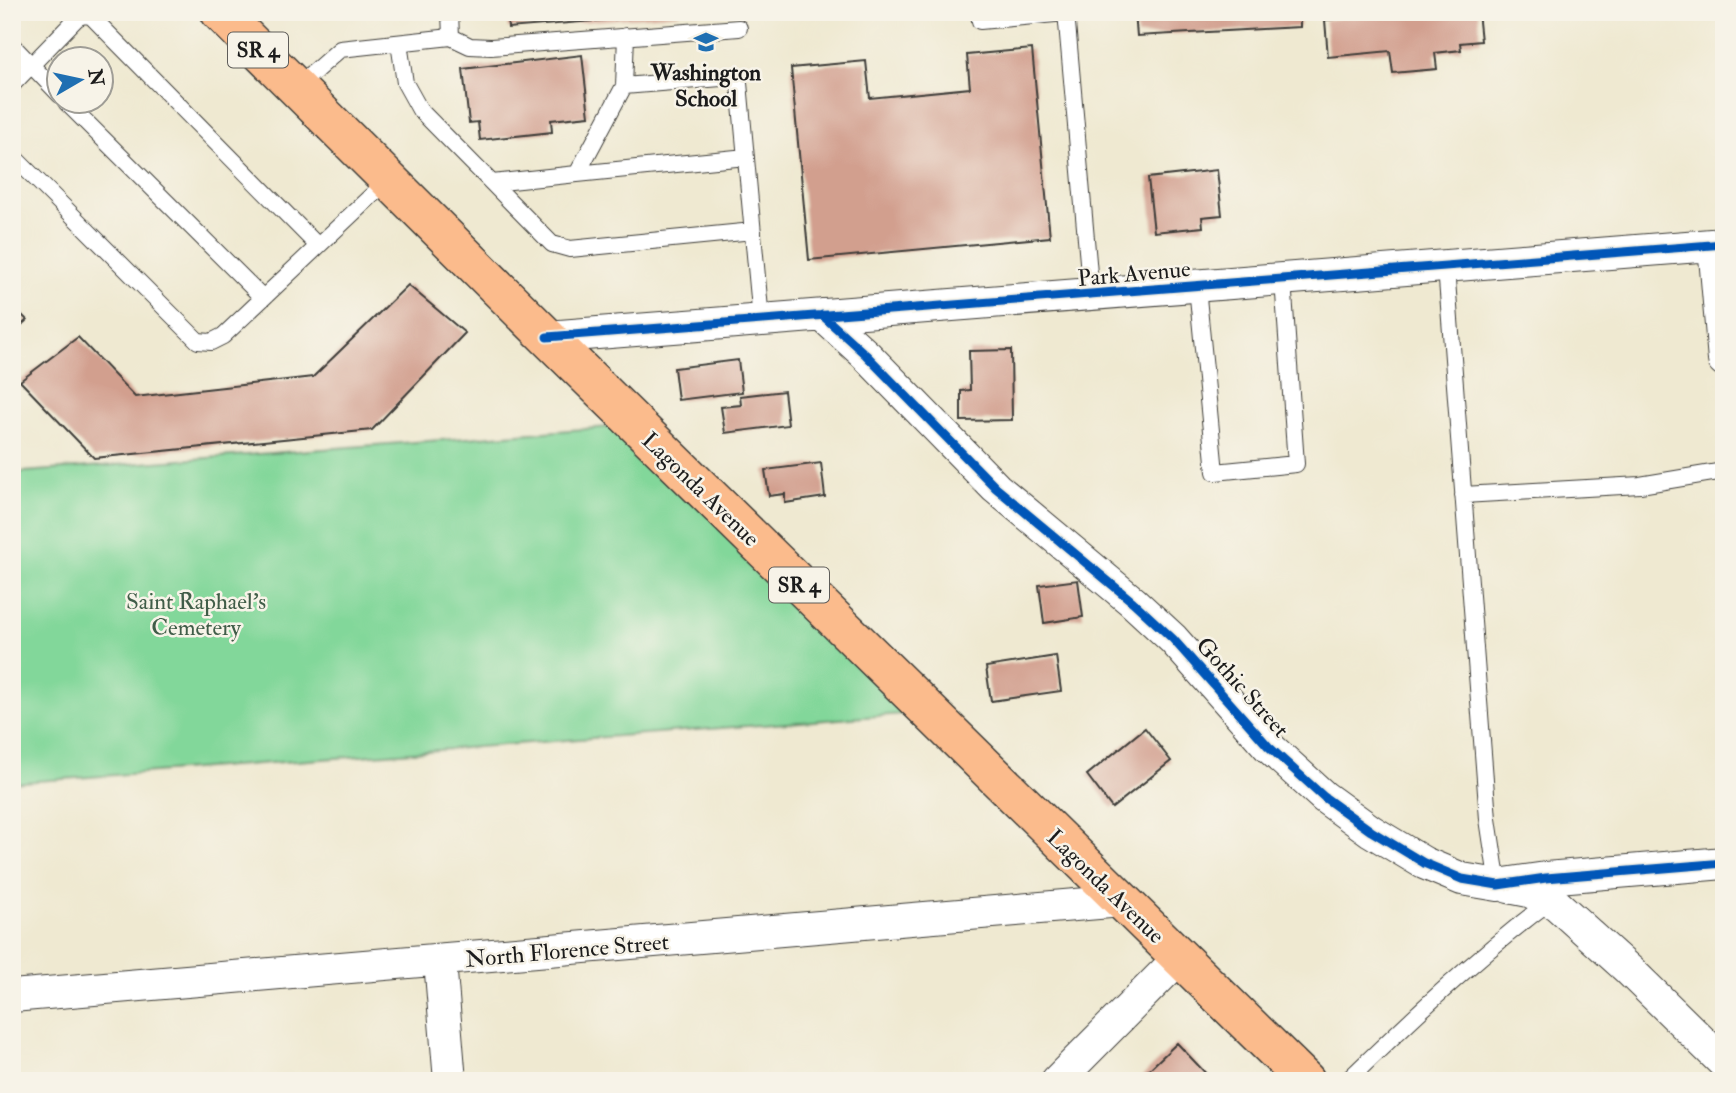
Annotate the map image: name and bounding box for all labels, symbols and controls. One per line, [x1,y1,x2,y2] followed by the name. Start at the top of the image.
[692,28,720,56] school or university icon: Washington School
[228,32,288,68] road number: SR 4
[46,46,116,116] north arrow
[650,58,761,113] place label: Washington School
[82,66,109,89] text: N
[1076,254,1192,293] street label: Park Avenue
[636,426,766,553] street label: Lagonda Avenue
[769,568,829,602] road number: SR 4
[126,587,266,642] park label: Saint Raphael's Cemetery
[1190,631,1295,744] street label: Gothic Street
[1041,823,1171,950] street label: Lagonda Avenue
[464,927,670,974] street label: North Florence Street

